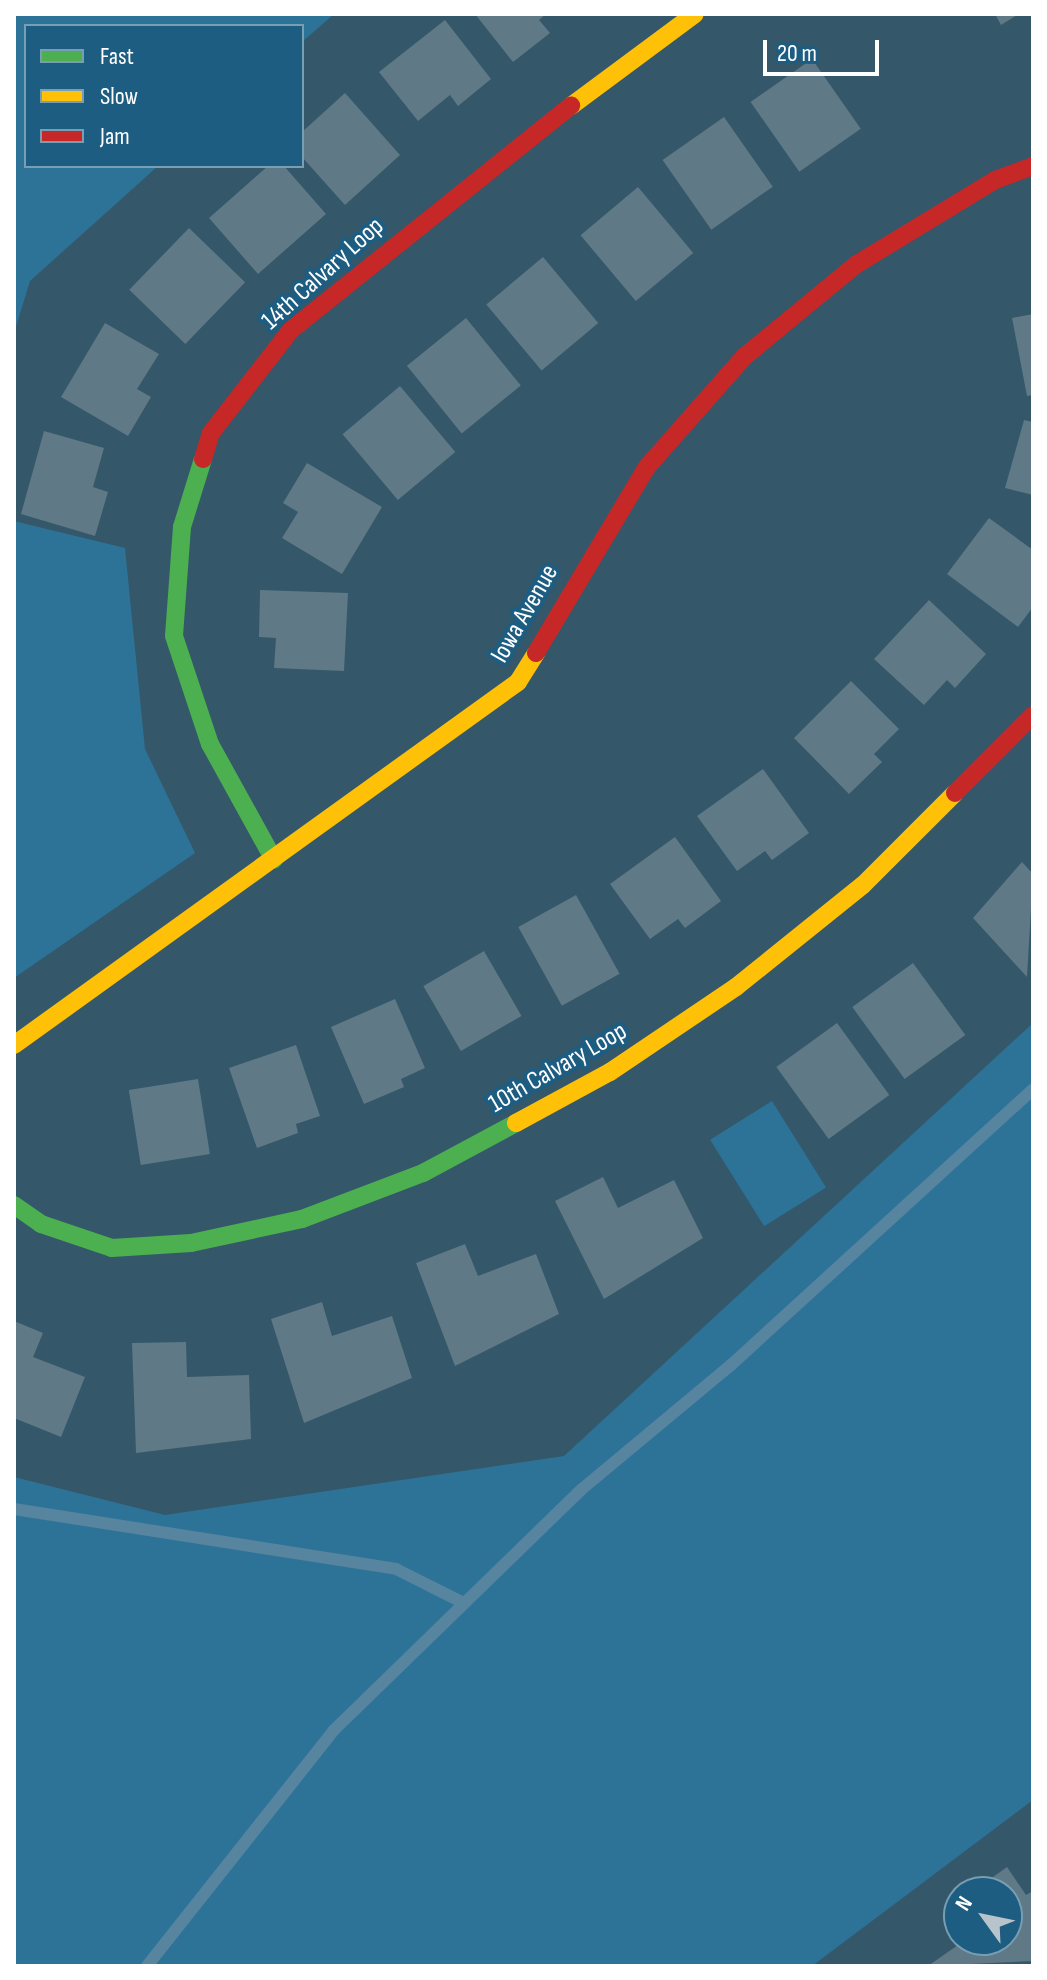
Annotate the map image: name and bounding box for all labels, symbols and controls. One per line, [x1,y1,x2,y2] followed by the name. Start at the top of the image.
[24,24,304,168] legend
[767,24,883,74] scale bar
[777,39,817,68] text: 20 m
[100,42,134,71] text: Fast
[100,82,138,111] text: Slow
[100,122,130,151] text: Jam
[256,211,390,337] street label: 14th Calvary Loop
[485,559,565,669] street label: Iowa Avenue
[483,1016,633,1120] street label: 10th Calvary Loop
[943,1876,1023,1956] north arrow
[950,1891,979,1916] text: N

